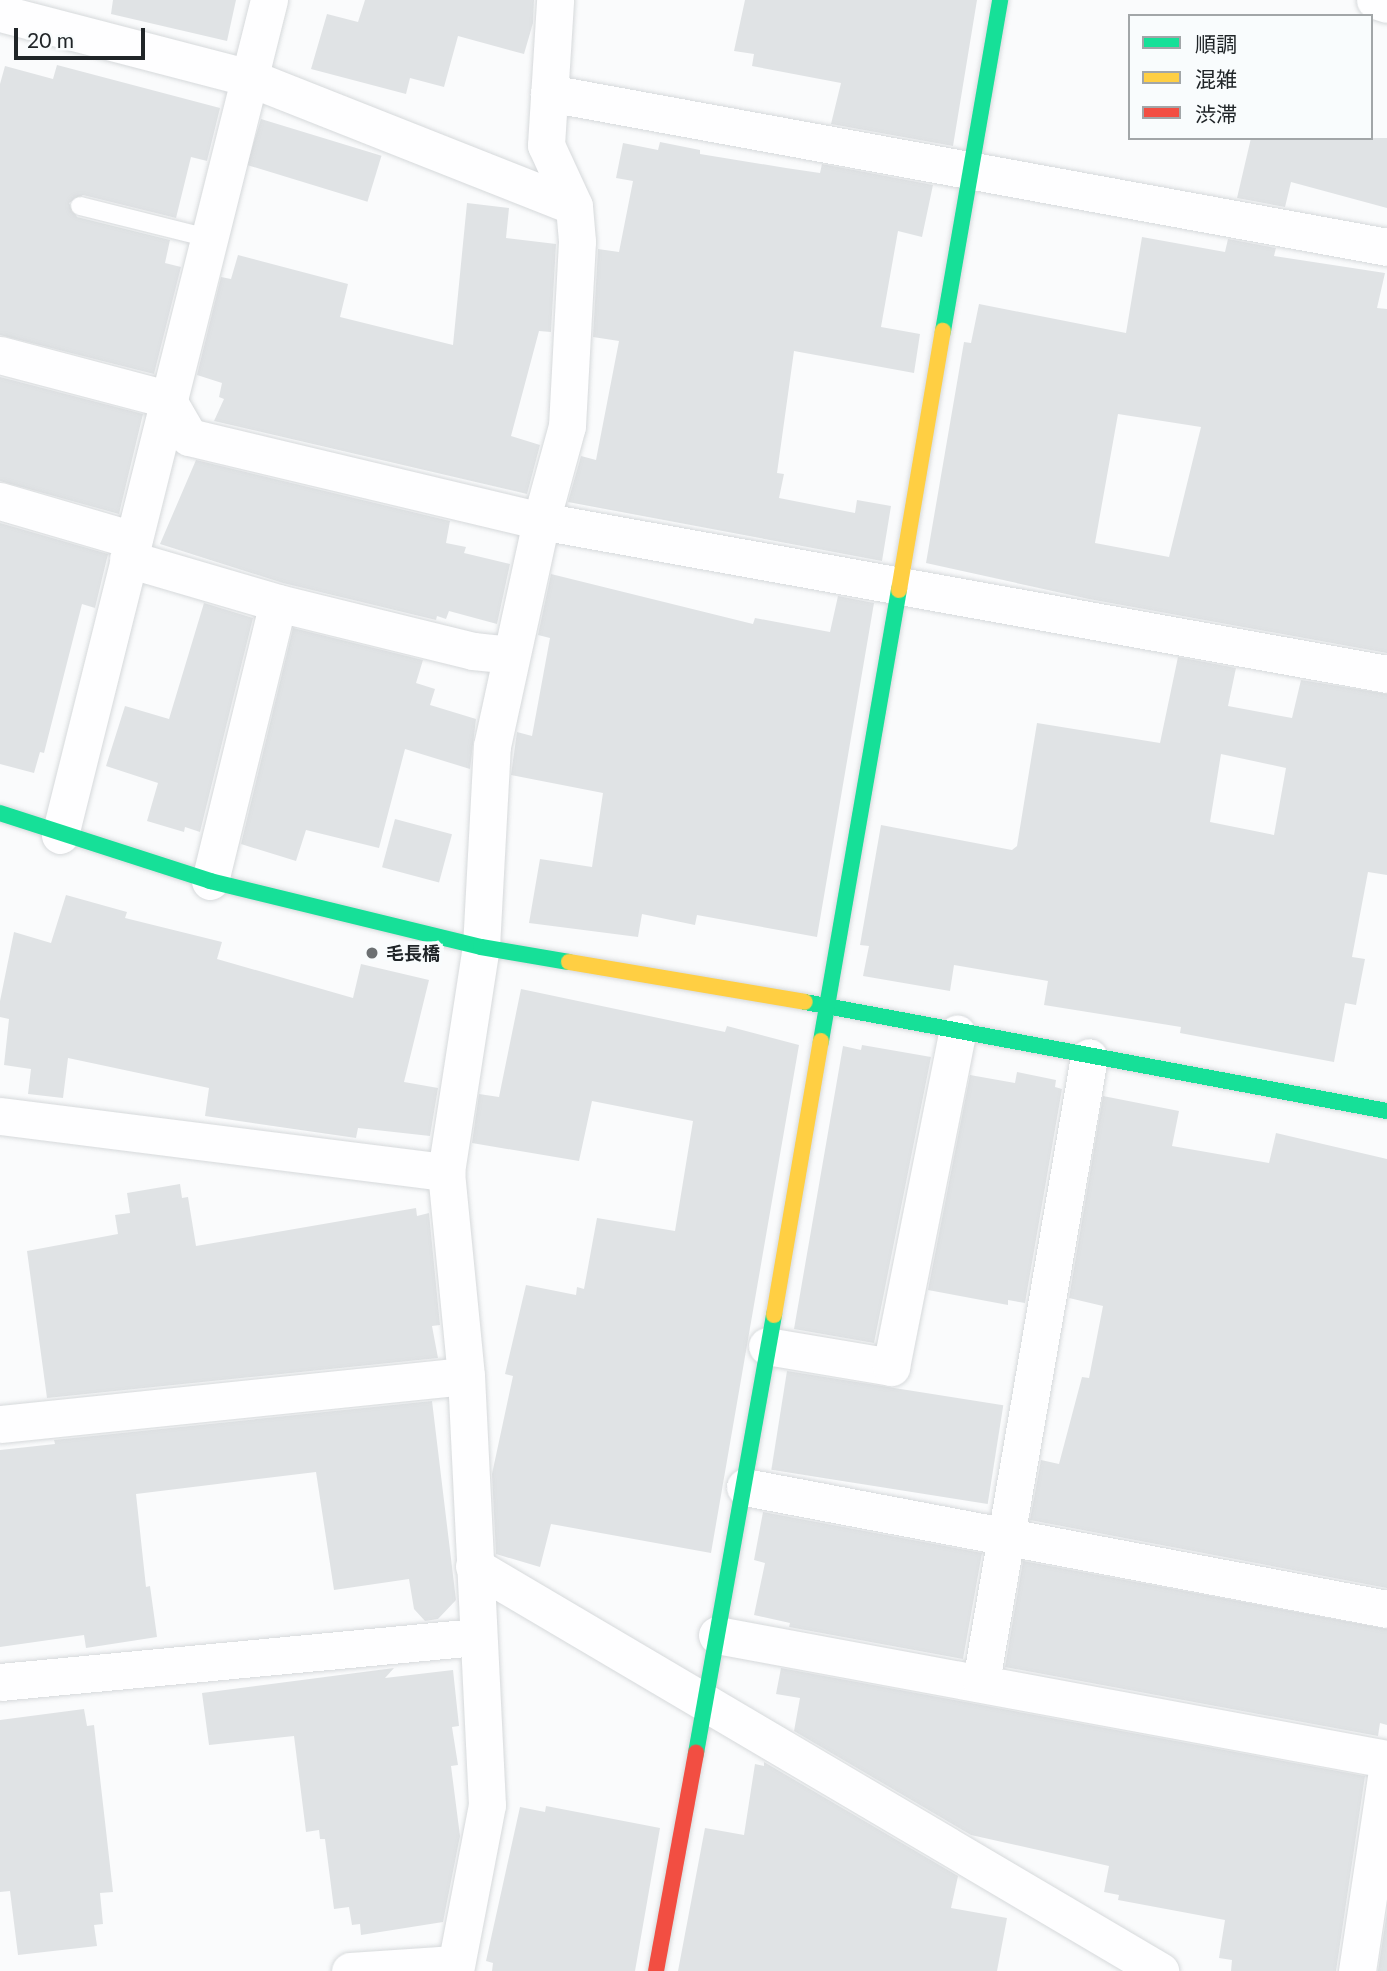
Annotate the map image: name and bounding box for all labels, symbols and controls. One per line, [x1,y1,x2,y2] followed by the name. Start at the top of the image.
[18,14,149,58] scale bar
[1128,14,1373,140] legend
[27,27,74,52] text: 20 m
[1195,31,1237,56] text: 順調
[1195,66,1237,91] text: 混雑
[1195,101,1237,126] text: 渋滞
[386,942,440,964] place label: 毛長橋
[364,945,380,961] marker: 毛長橋

